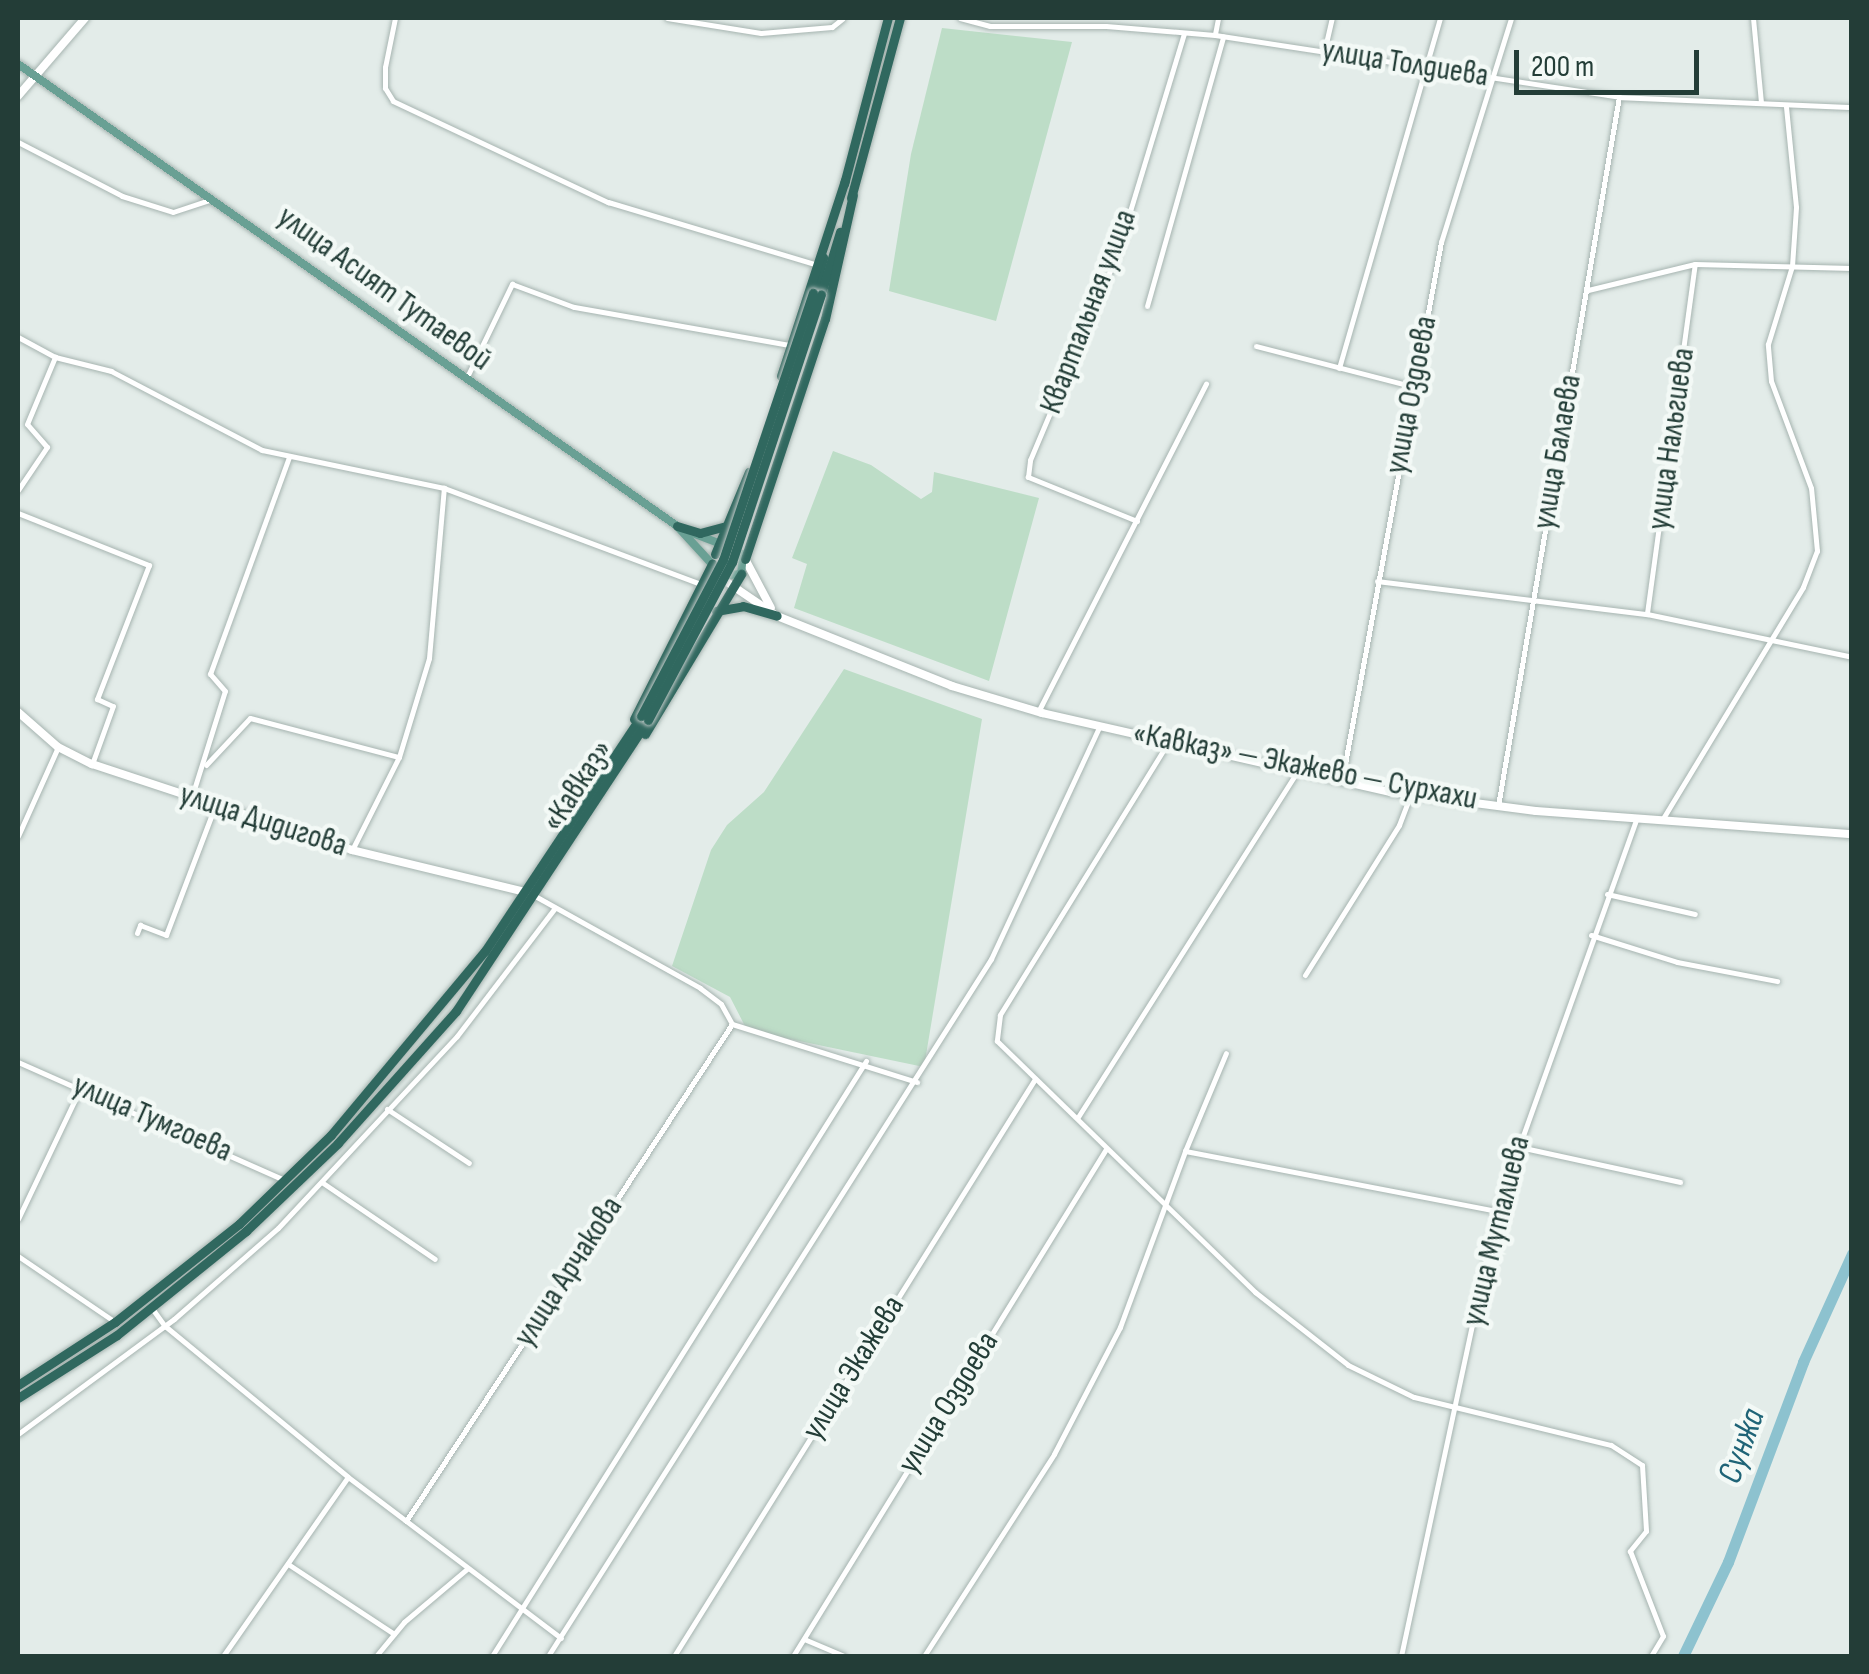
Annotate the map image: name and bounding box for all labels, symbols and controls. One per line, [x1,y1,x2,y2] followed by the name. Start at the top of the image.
[1519,30,1704,92] scale bar
[1319,32,1491,96] street label: улица Толдиева
[1531,49,1594,85] text: 200 m
[269,198,499,380] street label: улица Асият Тутаевой
[1033,205,1145,419] street label: Квартальная улица
[1378,313,1446,477] street label: улица Оздоева
[1640,346,1704,532] street label: улица Нальгиева
[1526,372,1590,532] street label: улица Балаева
[1130,715,1480,819] street label: «Кавказ» — Экажево — Сурхахи
[534,733,622,839] street label: «Кавказ»
[175,776,351,866] street label: улица Дидигова
[66,1067,238,1171] street label: улица Тумгоева
[1455,1132,1539,1330] street label: улица Муталиева
[506,1190,632,1354] street label: улица Арчакова
[795,1289,913,1447] street label: улица Экажева
[890,1325,1008,1481] street label: улица Оздоева
[1709,1403,1775,1489] water label: Сунжа

